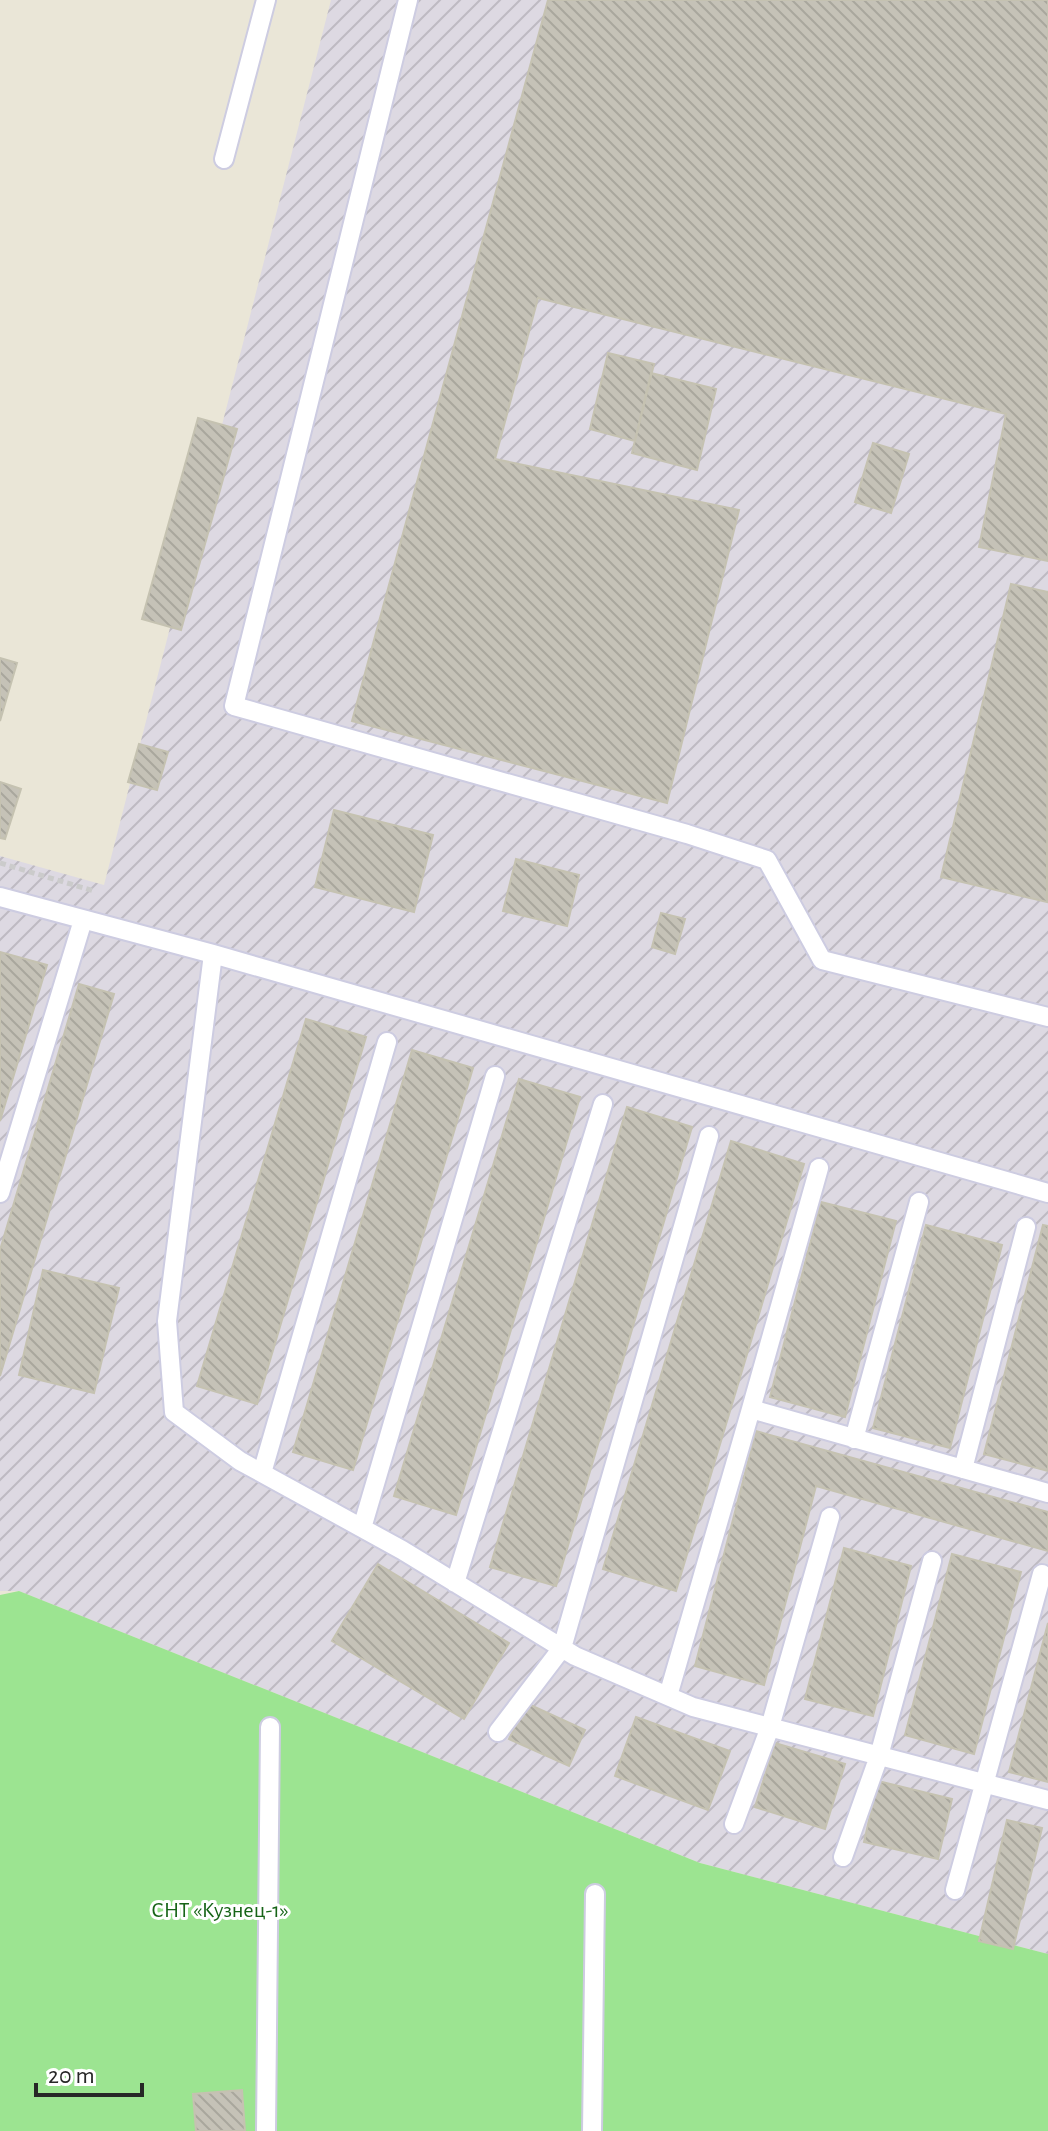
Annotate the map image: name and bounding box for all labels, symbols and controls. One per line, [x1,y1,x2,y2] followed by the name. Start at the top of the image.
[151,1899,289,1921] park label: СНТ «Кузнец-1»
[36,2047,142,2097] scale bar
[48,2064,95,2088] text: 20 m

